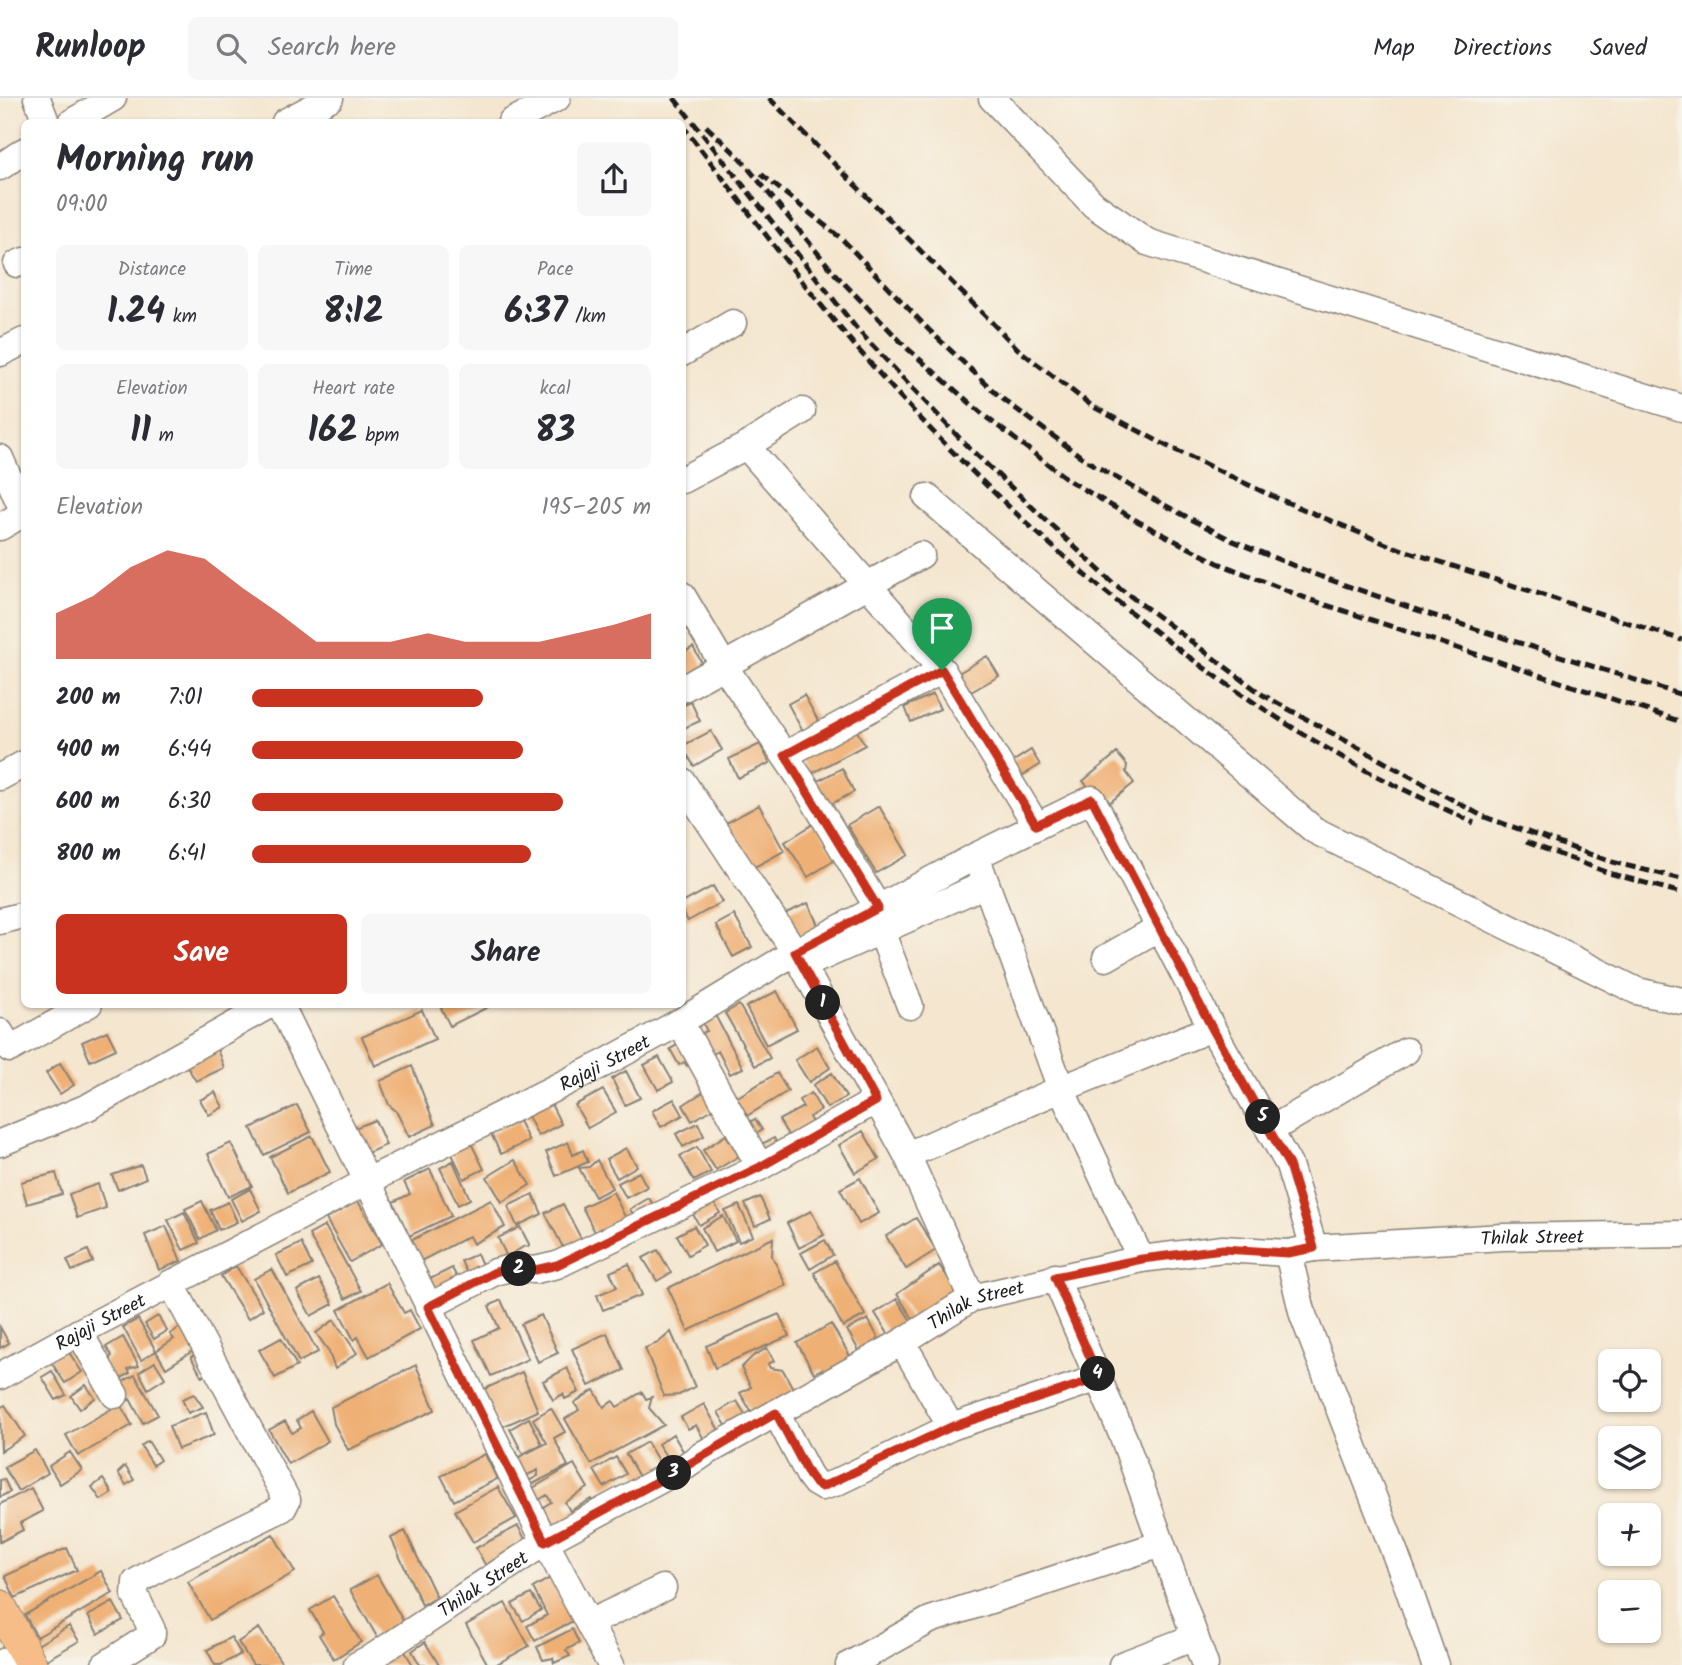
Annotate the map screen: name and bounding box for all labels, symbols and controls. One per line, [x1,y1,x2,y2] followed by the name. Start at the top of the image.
[188,17,678,80] search box
[35,22,146,75] text: Runloop
[268,27,396,69] text: Search here
[212,29,250,67] icon: search
[1373,29,1415,68] text: Map
[1453,29,1552,68] text: Directions
[1590,29,1647,68] text: Saved
[56,131,254,191] text: Morning run
[577,142,651,216] button: share
[56,187,107,223] text: 09:00
[118,255,186,285] text: Distance
[334,255,373,285] text: Time
[537,255,573,285] text: Pace
[107,285,165,341] text: 1.24
[323,285,384,341] text: 8:12
[504,285,568,341] text: 6:37
[165,302,197,332] text: km
[568,302,606,332] text: /km
[116,374,188,404] text: Elevation
[312,374,395,404] text: Heart rate
[540,374,571,404] text: kcal
[130,404,151,460] text: 11
[308,404,358,460] text: 162
[535,404,575,460] text: 83
[151,421,174,451] text: m
[358,421,399,451] text: bpm
[56,490,143,526] text: Elevation
[541,490,651,526] text: 195–205 m
[912,598,972,670] pin
[923,609,961,647] icon: arrive
[56,680,121,716] text: 200 m
[168,680,203,716] text: 7:01
[56,732,120,768] text: 400 m
[168,732,212,768] text: 6:44
[56,784,120,820] text: 600 m
[168,784,211,820] text: 6:30
[56,836,121,872] text: 800 m
[168,836,206,872] text: 6:41
[56,914,347,994] button: Save
[361,914,651,994] button: Share
[806,986,840,1020] pin: 1
[820,987,825,1017] text: 1
[555,1028,657,1100] street label: Rajaji Street
[1246,1100,1280,1134] pin: 5
[1258,1101,1267,1131] text: 5
[1480,1223,1585,1255] street label: Thilak Street
[502,1252,536,1286] pin: 2
[513,1253,524,1283] text: 2
[922,1273,1028,1339] street label: Thilak Street
[50,1286,152,1360] street label: Rajaji Street
[1598,1349,1661,1643] map controls
[1598,1349,1661,1412] button: locate
[1080,1356,1116,1392] pin: 4
[1092,1358,1103,1388] text: 4
[1598,1426,1661,1489] button: layers
[656,1456,692,1490] pin: 3
[668,1457,679,1487] text: 3
[1598,1503,1661,1566] button: +
[433,1544,536,1626] street label: Thilak Street
[1598,1580,1661,1643] button: −

